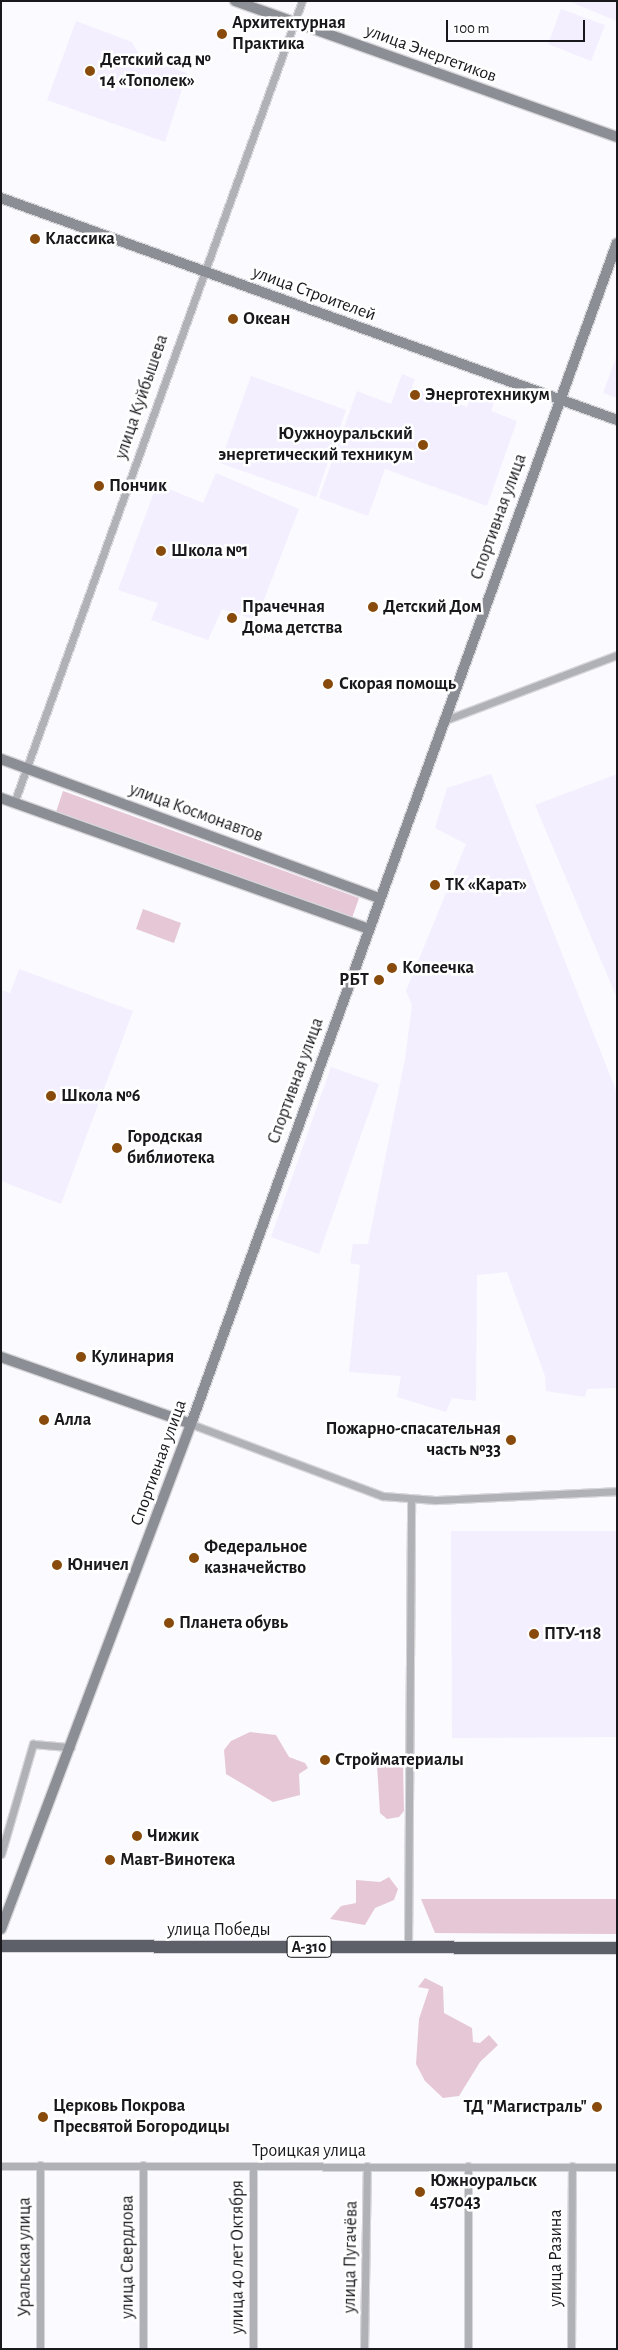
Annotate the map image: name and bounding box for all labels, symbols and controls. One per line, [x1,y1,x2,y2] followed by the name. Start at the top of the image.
[448,10,587,42] scale bar
[232,13,346,56] place label: Архитектурная Практика
[362,20,500,88] street label: улица Энергетиков
[454,21,489,36] text: 100 m
[216,28,228,40] marker: Архитектурная Практика
[100,50,211,92] place label: Детский сад № 14 «Тополек»
[84,65,96,77] marker: Детский сад № 14 «Тополек»
[45,228,115,250] place label: Классика
[29,233,41,245] marker: Классика
[249,262,379,326] street label: улица Строителей
[243,308,290,330] place label: Океан
[227,313,239,325] marker: Океан
[111,332,173,462] street label: улица Куйбышева
[425,384,550,406] place label: Энерготехникум
[409,389,421,401] marker: Энерготехникум
[218,424,413,466] place label: Юужноуральский энергетический техникум
[417,439,429,451] marker: Юужноуральский энергетический техникум
[466,451,532,583] street label: Спортивная улица
[109,475,167,497] place label: Пончик
[93,480,105,492] marker: Пончик
[171,540,248,562] place label: Школа №1
[155,545,167,557] marker: Школа №1
[383,596,482,618] place label: Детский Дом
[242,597,342,640] place label: Прачечная Дома детства
[367,601,379,613] marker: Детский Дом
[226,612,238,624] marker: Прачечная Дома детства
[339,673,456,695] place label: Скорая помощь
[321,677,335,691] marker: Скорая помощь
[126,779,266,847] street label: улица Космонавтов
[445,874,527,896] place label: ТК «Карат»
[429,879,441,891] marker: ТК «Карат»
[402,957,474,979] place label: Копеечка
[386,962,398,974] marker: Копеечка
[339,969,369,991] place label: РБТ
[373,974,385,986] marker: РБТ
[263,1015,329,1147] street label: Спортивная улица
[61,1085,140,1107] place label: Школа №6
[45,1090,57,1102] marker: Школа №6
[127,1127,215,1170] place label: Городская библиотека
[111,1142,123,1154] marker: Городская библиотека
[91,1346,174,1368] place label: Кулинария
[75,1351,87,1363] marker: Кулинария
[126,1397,192,1529] street label: Спортивная улица
[54,1409,91,1431] place label: Алла
[38,1414,50,1426] marker: Алла
[326,1419,501,1462] place label: Пожарно-спасательная часть №33
[505,1434,517,1446] marker: Пожарно-спасательная часть №33
[204,1537,307,1580] place label: Федеральное казначейство
[188,1552,200,1564] marker: Федеральное казначейство
[67,1554,129,1576] place label: Юничел
[51,1559,63,1571] marker: Юничел
[179,1612,288,1634] place label: Планета обувь
[163,1617,175,1629] marker: Планета обувь
[544,1623,601,1645] place label: ПТУ-118
[528,1628,540,1640] marker: ПТУ-118
[335,1749,464,1771] place label: Стройматериалы
[319,1754,331,1766] marker: Стройматериалы
[147,1825,199,1847] place label: Чижик
[131,1830,143,1842] marker: Чижик
[120,1849,235,1871] place label: Мавт-Винотека
[104,1854,116,1866] marker: Мавт-Винотека
[167,1919,271,1941] street label: улица Победы
[286,1934,332,1960] road number: А-310
[53,2096,230,2138] place label: Церковь Покрова Пресвятой Богородицы
[464,2096,587,2118] place label: ТД "Магистраль"
[591,2101,603,2113] marker: ТД "Магистраль"
[37,2111,49,2123] marker: Церковь Покрова Пресвятой Богородицы
[252,2140,366,2162] street label: Троицкая улица
[430,2171,537,2214] place label: Южноуральск 457043
[227,2180,249,2334] street label: улица 40 лет Октября
[414,2186,426,2198] marker: Южноуральск 457043
[117,2195,139,2319] street label: улица Свердлова
[14,2197,36,2317] street label: Уральская улица
[339,2201,363,2313] street label: улица Пугачёва
[545,2209,567,2307] street label: улица Разина

